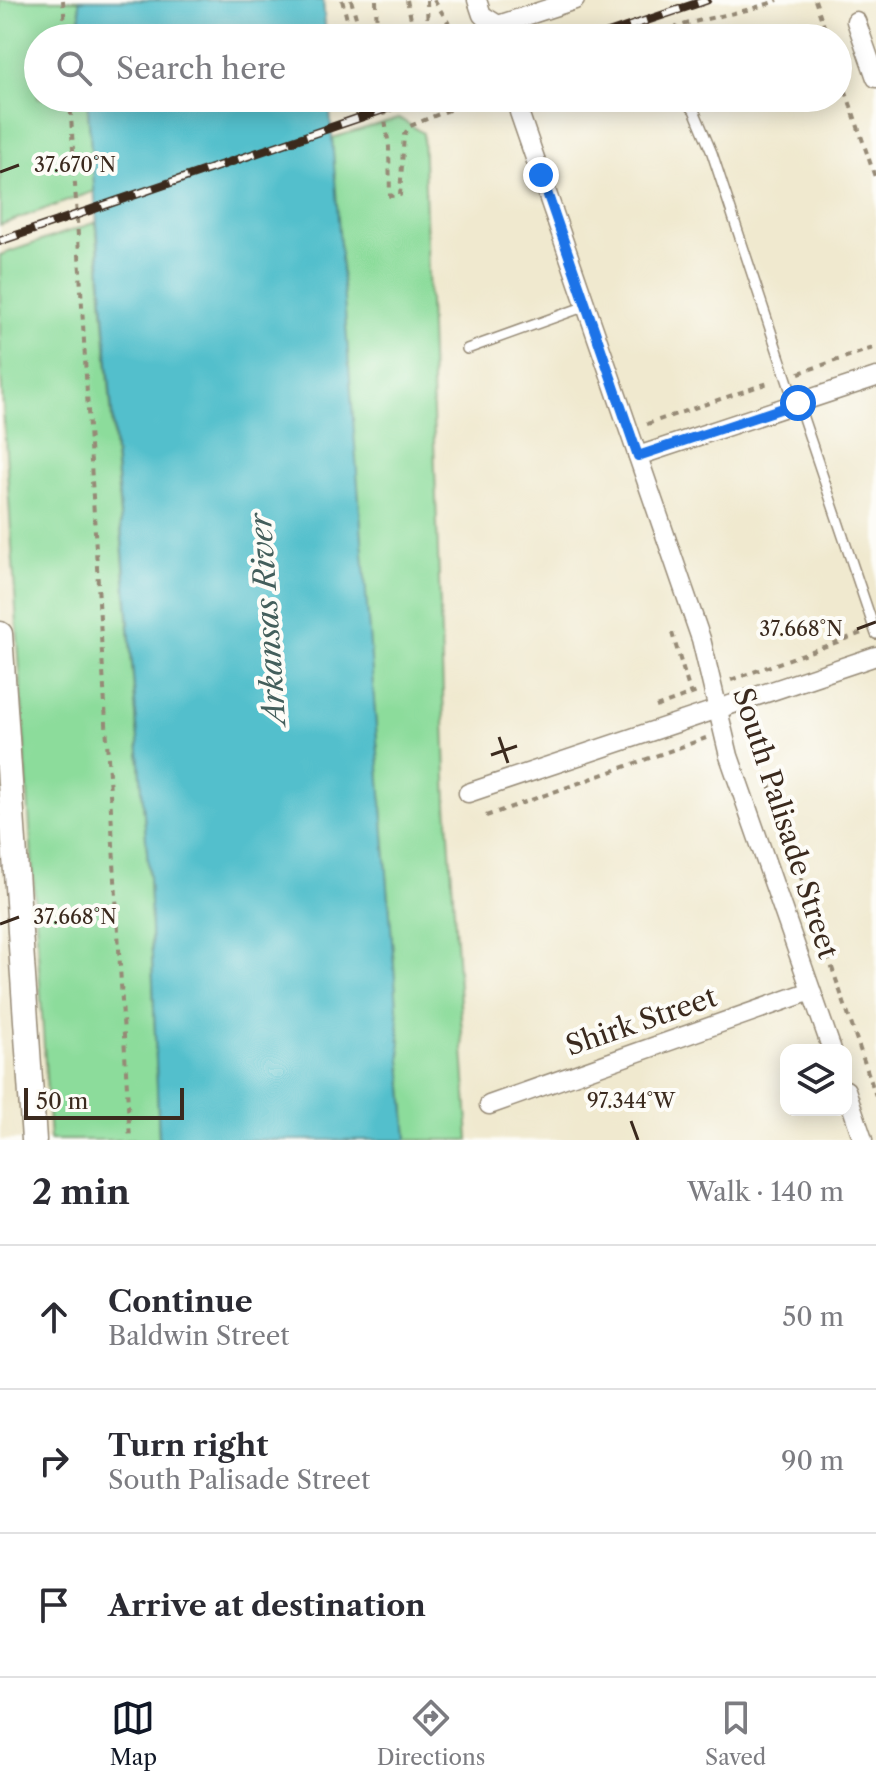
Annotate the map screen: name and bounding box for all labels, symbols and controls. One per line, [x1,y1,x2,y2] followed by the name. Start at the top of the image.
[24,24,852,112] search box
[52,46,96,90] icon: search
[116,50,286,87] text: Search here
[34,153,116,177] text: 37.670°N
[523,157,559,193] route end
[780,385,816,421] route start
[242,510,294,730] water label: Arkansas River
[759,617,843,641] text: 37.668°N
[726,684,846,963] street label: South Palisade Street
[33,905,117,929] text: 37.668°N
[561,979,721,1063] street label: Shirk Street
[780,1044,852,1116] map controls
[780,1044,852,1116] button: layers
[24,1084,184,1120] scale bar
[36,1088,88,1115] text: 50 m
[587,1089,676,1113] text: 97.344°W
[32,1171,130,1213] text: 2 min
[687,1176,844,1208] text: Walk · 140 m
[108,1283,253,1320] text: Continue
[32,1295,76,1339] icon: ahead
[782,1301,844,1333] text: 50 m
[108,1320,289,1352] text: Baldwin Street
[108,1427,268,1464] text: Turn right
[32,1439,76,1483] icon: right
[781,1445,844,1477] text: 90 m
[108,1464,370,1496] text: South Palisade Street
[32,1583,76,1627] icon: arrive
[108,1587,426,1624] text: Arrive at destination
[110,1696,157,1771] tab: Map
[377,1696,485,1771] tab: Directions
[705,1696,766,1771] tab: Saved

